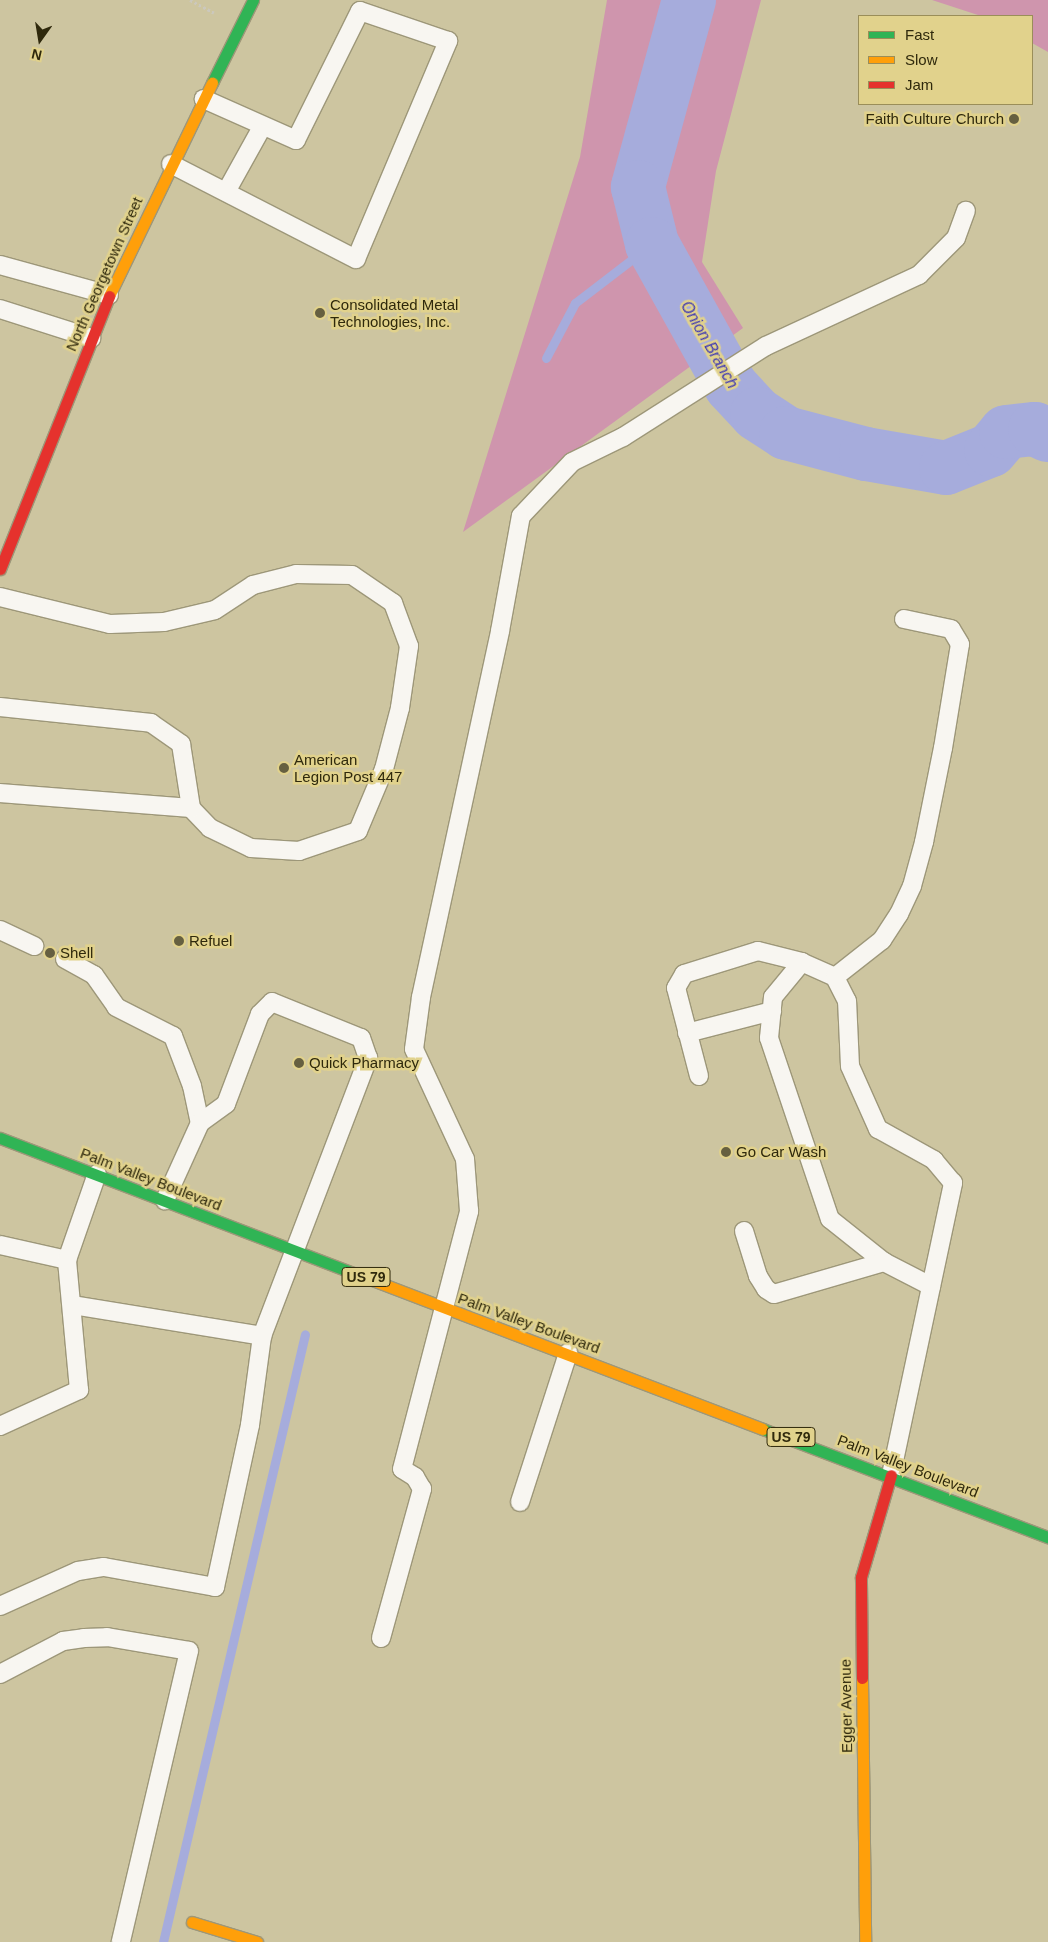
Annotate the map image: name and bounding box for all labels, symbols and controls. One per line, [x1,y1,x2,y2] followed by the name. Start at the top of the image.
[15,15,65,65] north arrow
[858,15,1033,105] legend
[905,26,934,43] text: Fast
[30,46,43,64] text: N
[905,51,938,68] text: Slow
[905,76,933,93] text: Jam
[866,110,1004,128] place label: Faith Culture Church
[1008,113,1020,125] marker: Faith Culture Church
[62,194,146,354] street label: North Georgetown Street
[330,295,458,330] place label: Consolidated Metal Technologies, Inc.
[676,298,742,392] water label: Onion Branch
[314,307,326,319] marker: Consolidated Metal Technologies, Inc.
[294,750,402,785] place label: American Legion Post 447
[278,762,290,774] marker: American Legion Post 447
[189,932,232,950] place label: Refuel
[173,935,185,947] marker: Refuel
[60,944,93,962] place label: Shell
[44,947,56,959] marker: Shell
[309,1054,419,1072] place label: Quick Pharmacy
[293,1057,305,1069] marker: Quick Pharmacy
[736,1143,826,1161] place label: Go Car Wash
[78,1144,224,1214] street label: Palm Valley Boulevard
[720,1146,732,1158] marker: Go Car Wash
[341,1266,391,1288] road number: US 79
[456,1289,602,1357] street label: Palm Valley Boulevard
[766,1425,816,1448] road number: US 79
[835,1431,981,1501] street label: Palm Valley Boulevard
[836,1658,856,1754] street label: Egger Avenue

